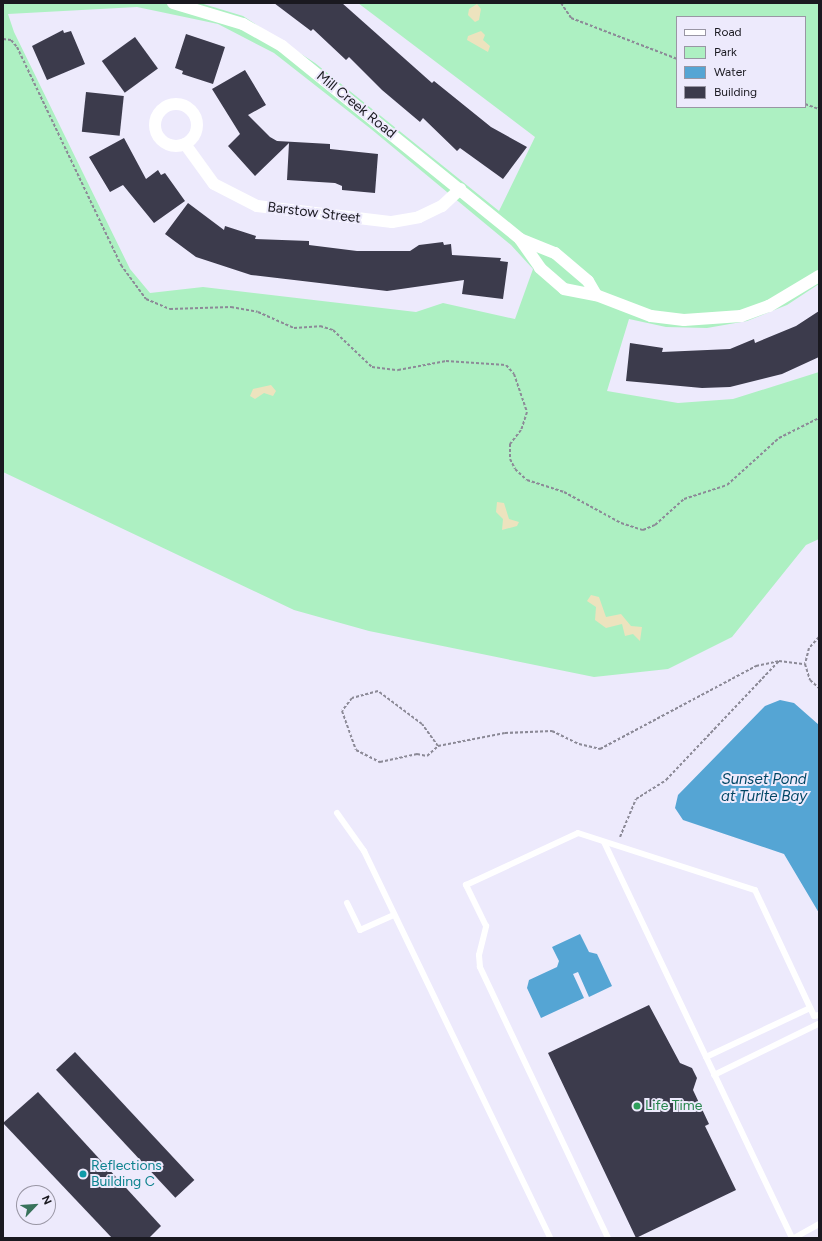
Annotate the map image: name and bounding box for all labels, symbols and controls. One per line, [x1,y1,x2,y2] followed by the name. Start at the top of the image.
[676,16,806,108] legend
[714,25,742,39] text: Road
[714,45,737,59] text: Park
[714,65,746,79] text: Water
[313,68,399,142] street label: Mill Creek Road
[714,85,757,99] text: Building
[266,199,362,227] street label: Barstow Street
[721,770,807,805] water label: Sunset Pond at Turlte Bay
[645,1098,702,1114] place label: Life Time
[632,1101,642,1111] marker: Life Time
[91,1158,162,1190] place label: Reflections Building C
[78,1169,88,1179] marker: Reflections Building C
[16,1185,56,1225] north arrow
[39,1194,54,1207] text: N

